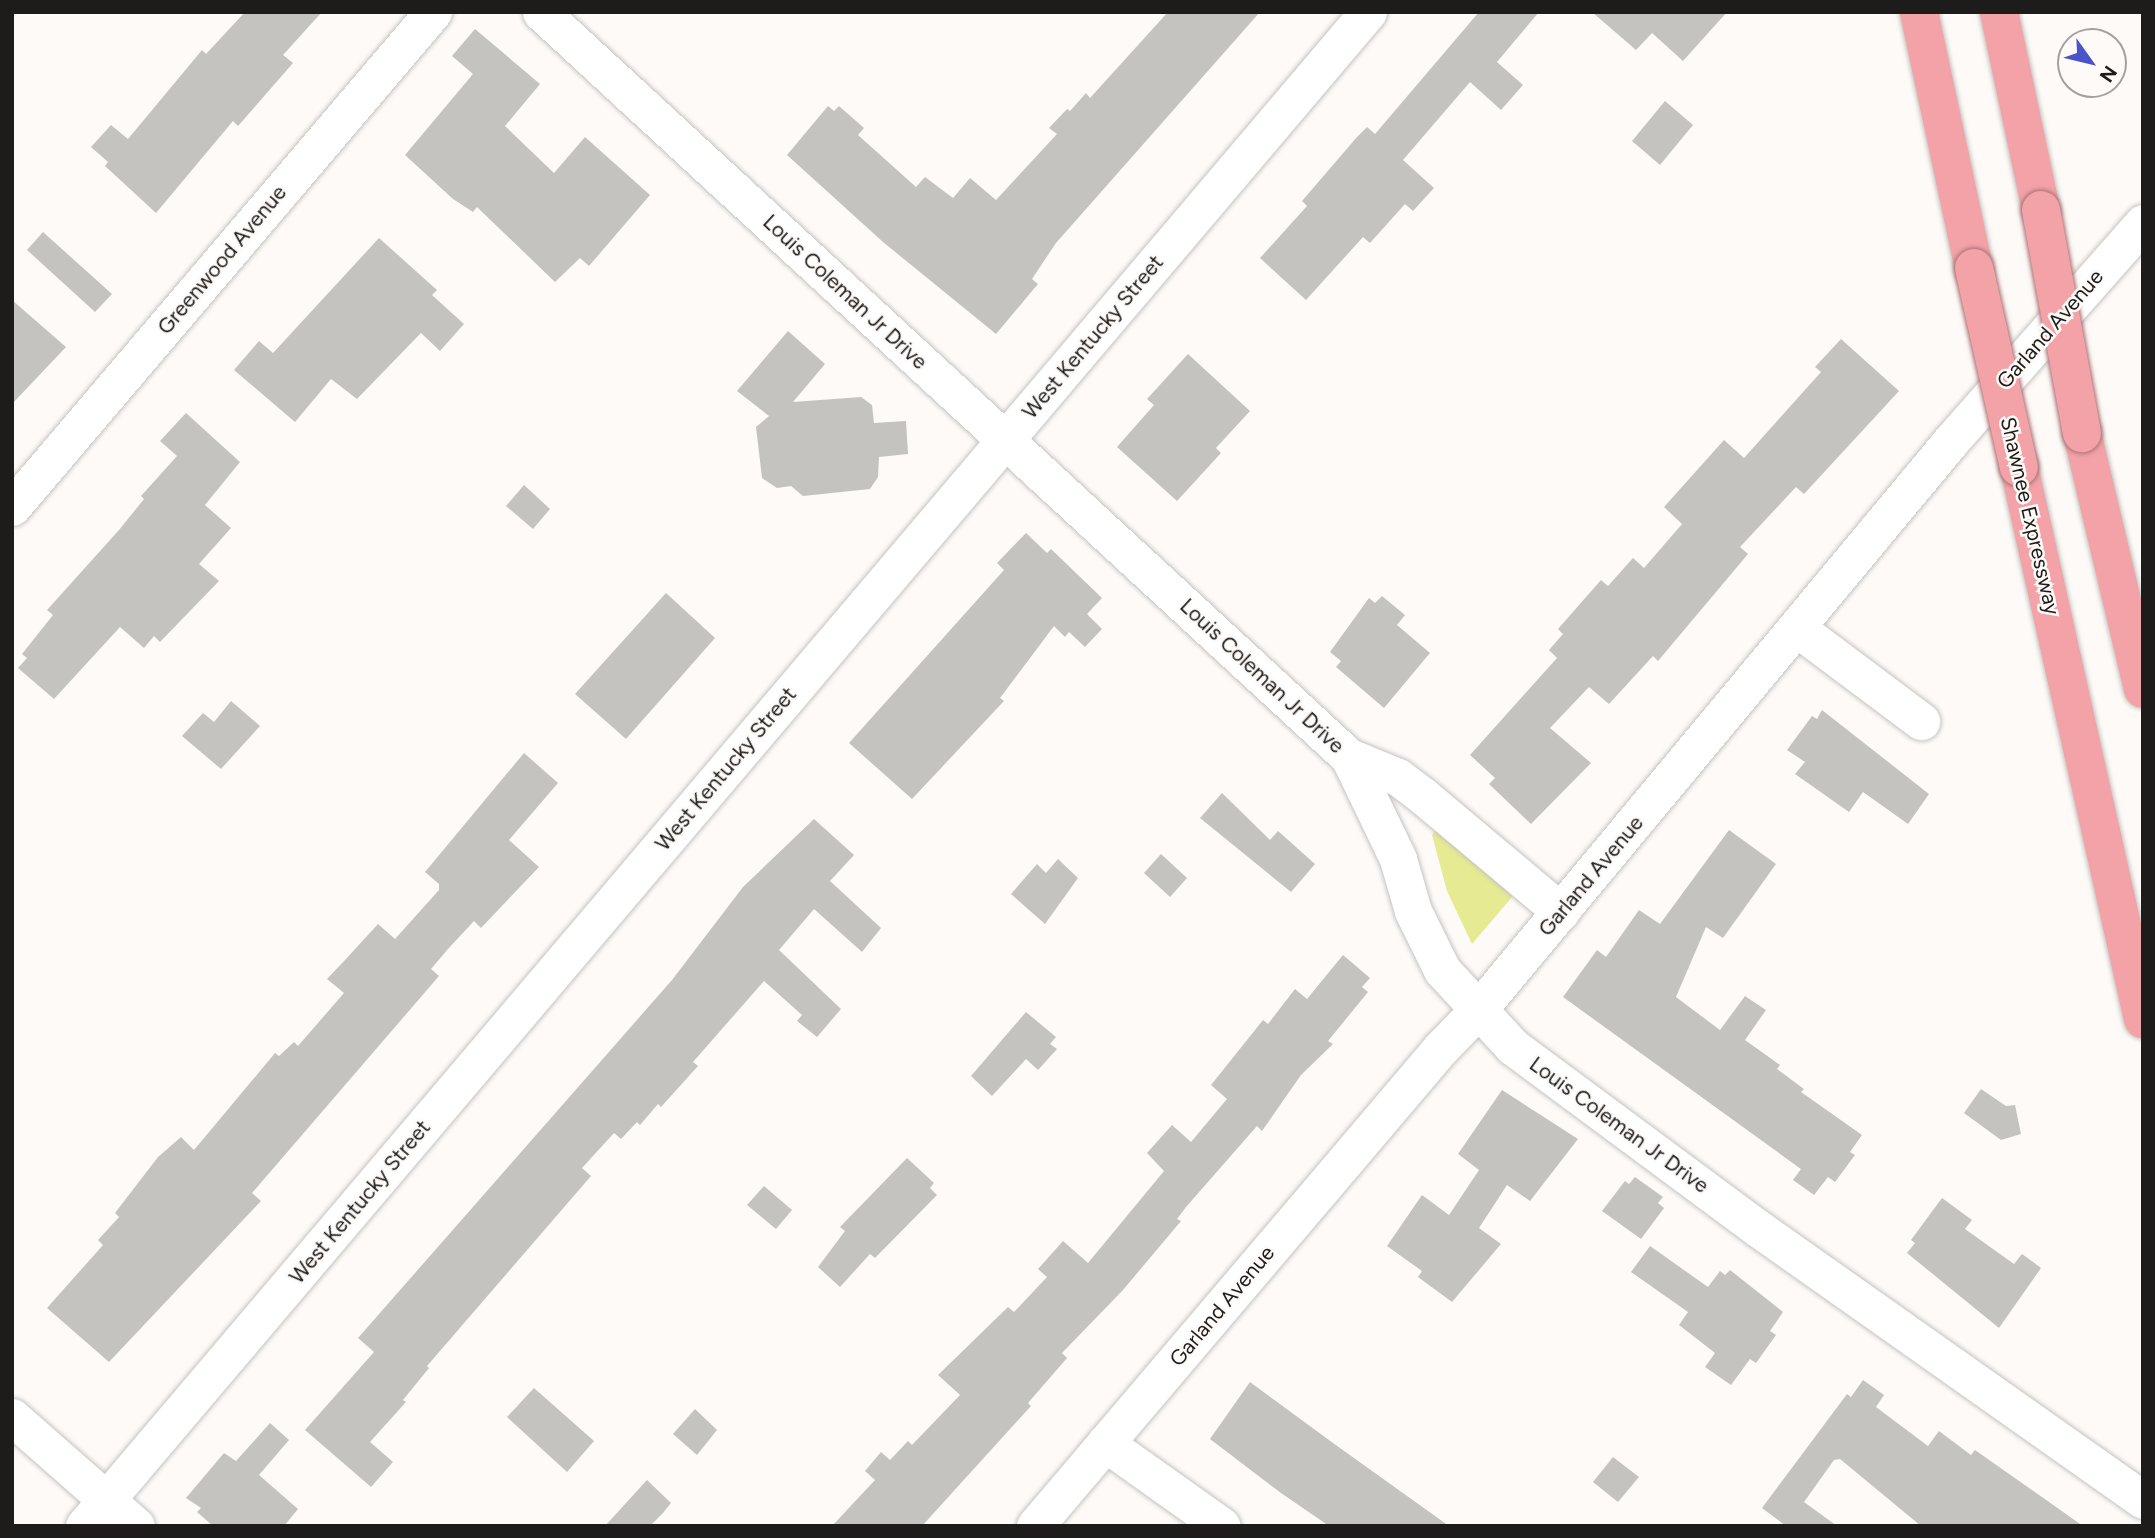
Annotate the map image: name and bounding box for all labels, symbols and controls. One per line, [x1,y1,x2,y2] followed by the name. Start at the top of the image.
[2057,28,2127,98] north arrow
[2095,61,2122,86] text: N
[152,180,292,340] street label: Greenwood Avenue
[758,209,932,375] street label: Louis Coleman Jr Drive
[1017,250,1169,424] street label: West Kentucky Street
[1992,264,2108,394] street label: Garland Avenue
[1995,415,2065,617] street label: Shawnee Expressway
[1175,593,1349,759] street label: Louis Coleman Jr Drive
[650,682,802,856] street label: West Kentucky Street
[1533,811,1649,941] street label: Garland Avenue
[1525,1052,1713,1198] street label: Louis Coleman Jr Drive
[284,1115,436,1289] street label: West Kentucky Street
[1164,1241,1280,1371] street label: Garland Avenue

